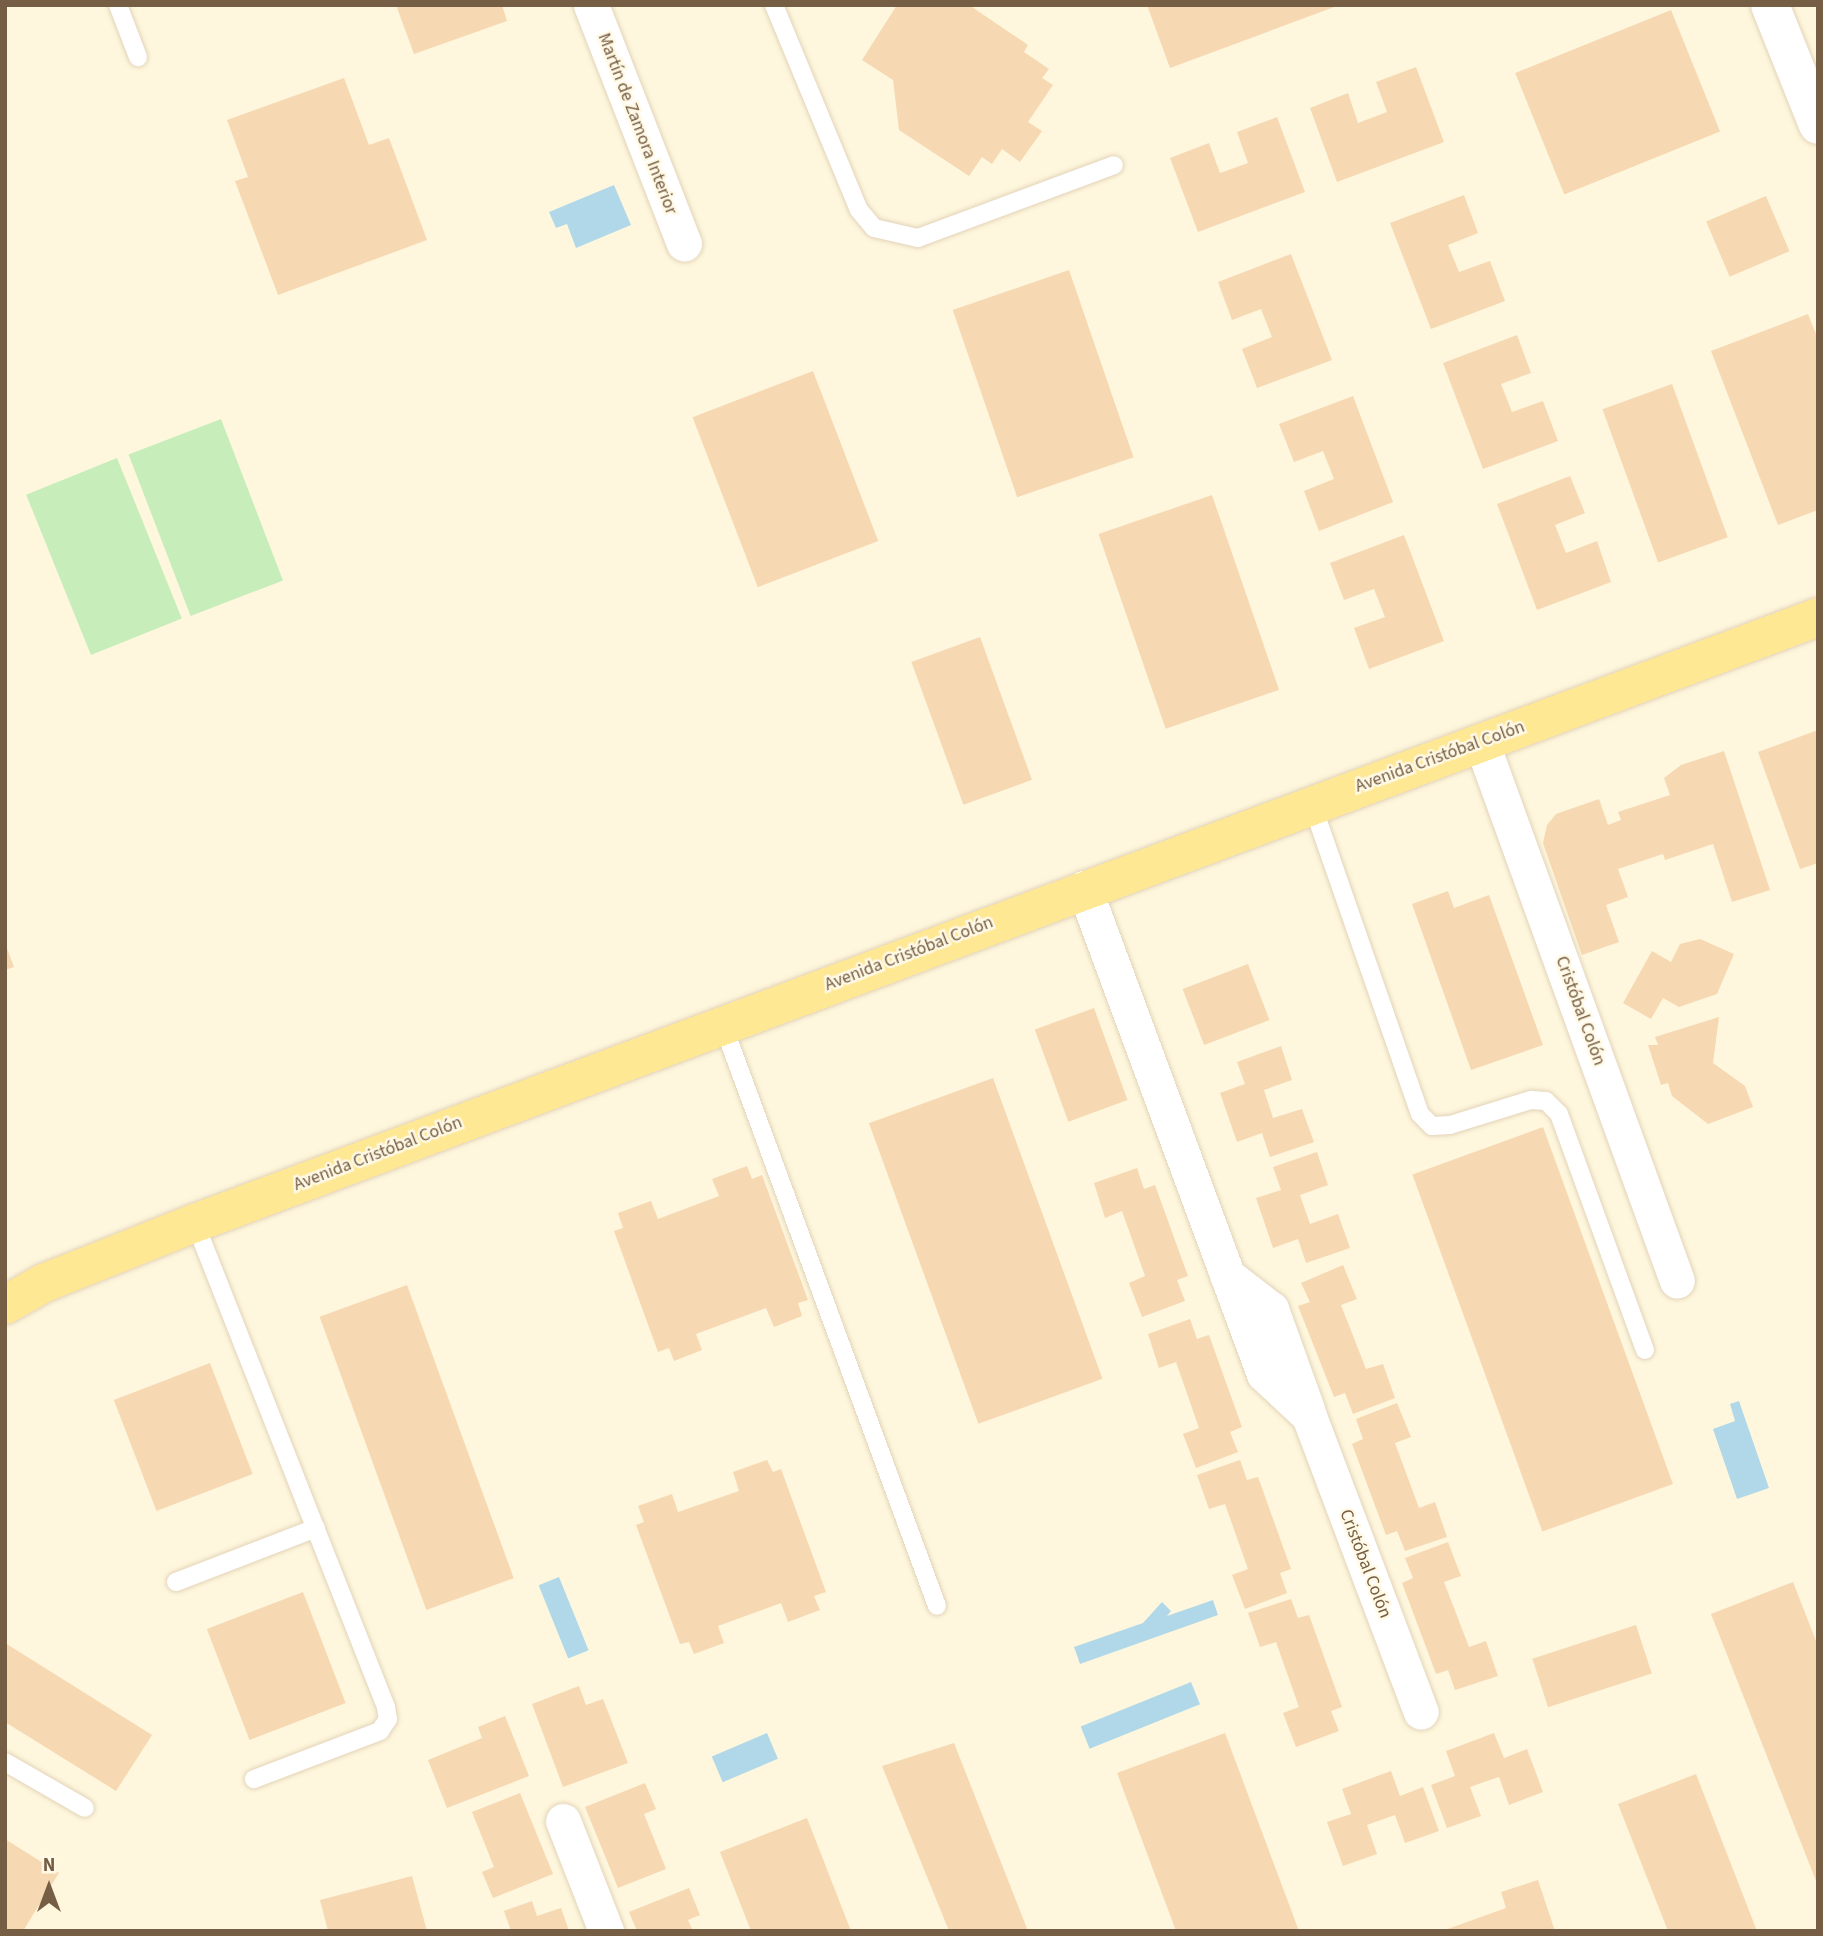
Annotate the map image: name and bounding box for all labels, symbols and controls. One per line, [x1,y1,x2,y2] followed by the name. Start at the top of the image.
[592,30,682,218] street label: Martín de Zamora Interior
[1352,716,1528,798] street label: Avenida Cristóbal Colón
[822,912,996,996] street label: Avenida Cristóbal Colón
[1550,953,1610,1069] street label: Cristóbal Colón
[291,1112,465,1196] street label: Avenida Cristóbal Colón
[1334,1506,1396,1622] street label: Cristóbal Colón
[14,1852,84,1922] north arrow
[43,1852,55,1879] text: N

